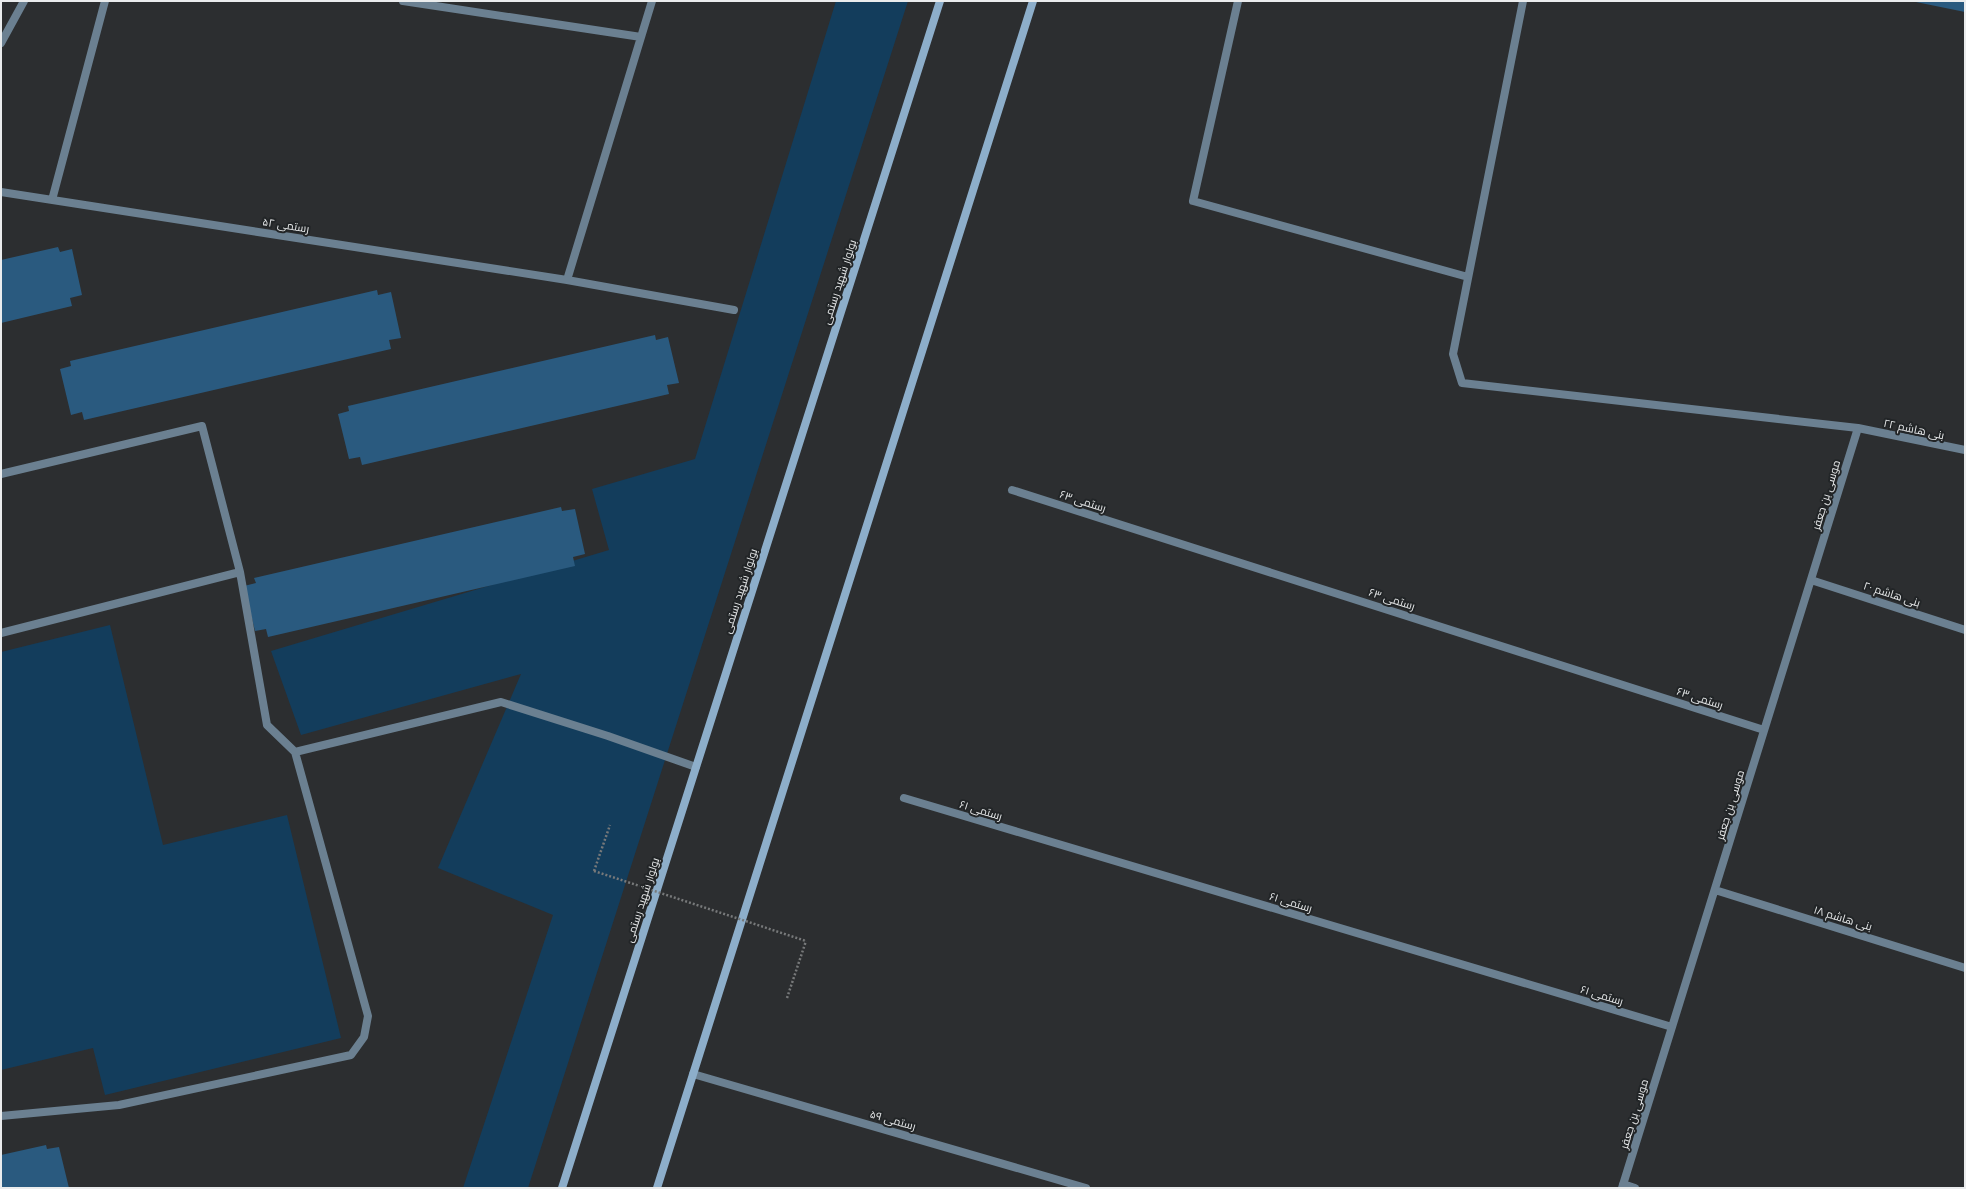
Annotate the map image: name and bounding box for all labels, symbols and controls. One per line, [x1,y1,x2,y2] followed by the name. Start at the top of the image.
[262,214,310,236] street label: رستمی ۵۲
[819,238,859,326] street label: بولوار شهید رستمی
[1882,416,1946,443] street label: بنی هاشم ۲۲
[1808,458,1843,533] street label: موسی بن جعفر
[1058,487,1108,515] street label: رستمی ۶۳
[720,547,760,635] street label: بولوار شهید رستمی
[1862,578,1922,611] street label: بنی هاشم ۲۰
[1367,585,1417,613] street label: رستمی ۶۳
[1675,684,1725,712] street label: رستمی ۶۳
[1712,768,1747,843] street label: موسی بن جعفر
[958,797,1004,823] street label: رستمی ۶۱
[622,856,662,944] street label: بولوار شهید رستمی
[1268,889,1314,915] street label: رستمی ۶۱
[1812,902,1874,935] street label: بنی هاشم ۱۸
[1579,982,1625,1008] street label: رستمی ۶۱
[1616,1077,1651,1152] street label: موسی بن جعفر
[868,1107,918,1133] street label: رستمی ۵۹

